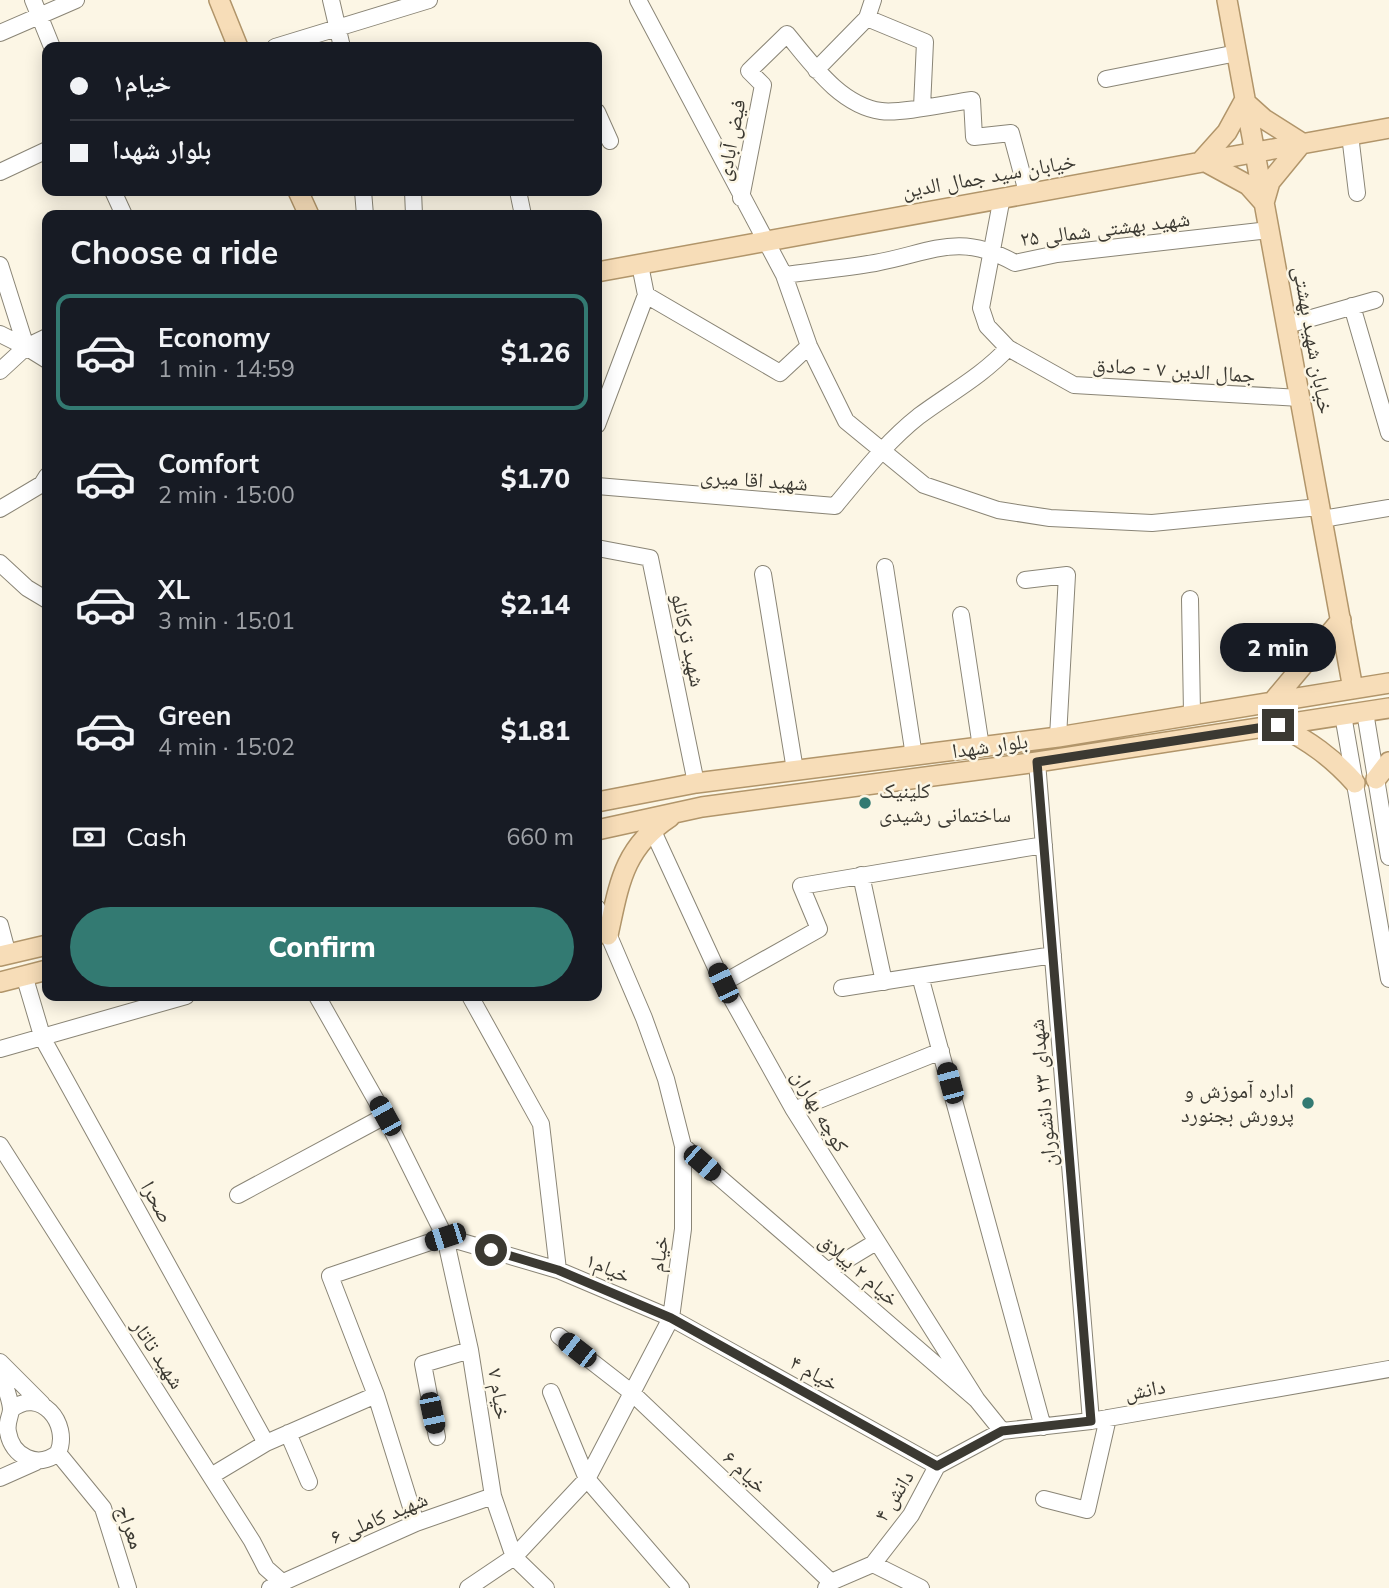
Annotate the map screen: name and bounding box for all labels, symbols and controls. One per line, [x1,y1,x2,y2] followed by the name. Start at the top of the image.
[112,66,171,99] text: خیام۱
[709,97,752,183] street label: فیض آبادی
[112,133,211,166] text: بلوار شهدا
[900,147,1078,204] street label: خیابان سید جمال الدین
[1018,205,1191,252] street label: ۲۵ شهید بهشتی شمالی
[70,232,278,272] text: Choose a ride
[1287,264,1340,416] street label: خیابان شهید بهشتی
[74,321,137,384] icon: car
[158,321,270,354] text: Economy
[501,336,570,369] text: $1.26
[1092,350,1256,389] street label: جمال الدین ۷ - صادق
[158,354,295,383] text: 1 min · 14:59
[74,447,137,510] icon: car
[158,447,259,480] text: Comfort
[501,462,570,495] text: $1.70
[699,462,809,496] street label: شهید اقا میری
[158,480,295,509] text: 2 min · 15:00
[74,573,137,636] icon: car
[158,573,190,606] text: XL
[501,588,570,621] text: $2.14
[666,590,712,689] street label: شهید ترکانلو
[158,606,295,635] text: 3 min · 15:01
[1220,624,1336,672] callout: 2 min
[1247,633,1309,662] text: 2 min
[74,699,137,762] icon: car
[158,699,231,732] text: Green
[1262,709,1294,741] route end
[501,714,570,747] text: $1.81
[950,727,1029,763] street label: بلوار شهدا
[158,732,295,761] text: 4 min · 15:02
[879,777,1011,828] place label: کلینیک ساختمانی رشیدی
[857,795,873,811] marker: کلینیک ساختمانی رشیدی
[70,818,108,856] icon: cash
[126,820,187,853] text: Cash
[506,822,574,851] text: 660 m
[70,907,574,987] button: Confirm
[705,960,742,1006] car
[1023,1018,1061,1168] street label: شهدای ۲۳ دانشوران
[935,1060,966,1106] car
[787,1064,855,1157] street label: کوچه بهاران
[1181,1077,1294,1128] place label: اداره آموزش و پرورش بجنورد
[366,1093,405,1139] car
[1300,1095,1316,1111] marker: اداره آموزش و پرورش بجنورد
[680,1141,725,1185] car
[136,1176,180,1227] street label: صحرا
[422,1221,469,1253] car
[813,1227,905,1313] street label: خیام ۲ ییلاق
[475,1234,507,1266] route start
[643,1234,675,1274] street label: خیام
[581,1246,635,1290] street label: خیام۱
[126,1313,191,1393] street label: شهید تاتار
[554,1329,601,1371] car
[785,1348,843,1398] street label: خیام ۴
[481,1366,517,1422] street label: خیام ۷
[1122,1373,1167,1406] street label: دانش
[418,1390,447,1436] car
[717,1444,773,1500] street label: خیام ۶
[867,1465,920,1527] street label: دانش ۴
[326,1485,431,1550] street label: شهید کاملی ۶
[110,1501,151,1553] street label: معراج

